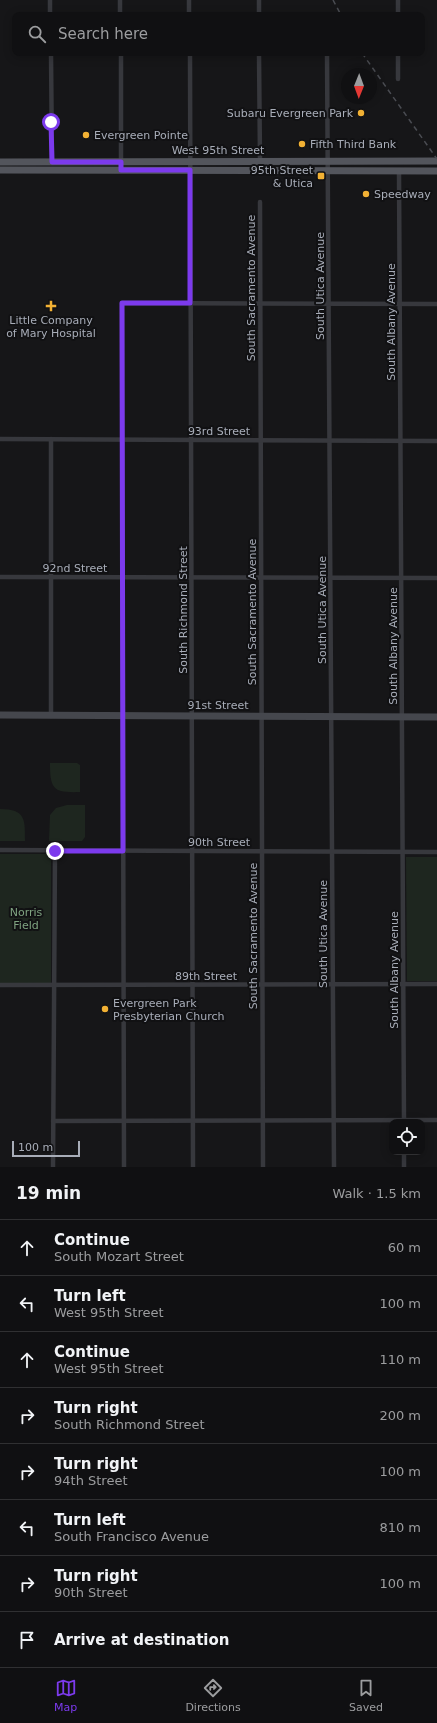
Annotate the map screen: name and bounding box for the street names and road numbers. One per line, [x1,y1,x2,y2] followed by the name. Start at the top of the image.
[172,144,265,157] street label: West 95th Street
[245,215,258,361] street label: South Sacramento Avenue
[314,232,327,340] street label: South Utica Avenue
[385,263,398,381] street label: South Albany Avenue
[188,425,251,438] street label: 93rd Street
[246,539,259,685] street label: South Sacramento Avenue
[177,546,190,674] street label: South Richmond Street
[316,556,329,664] street label: South Utica Avenue
[43,562,108,575] street label: 92nd Street
[387,587,400,705] street label: South Albany Avenue
[188,699,249,712] street label: 91st Street
[188,836,251,849] street label: 90th Street
[247,863,260,1009] street label: South Sacramento Avenue
[317,880,330,988] street label: South Utica Avenue
[388,911,401,1029] street label: South Albany Avenue
[175,970,238,983] street label: 89th Street

